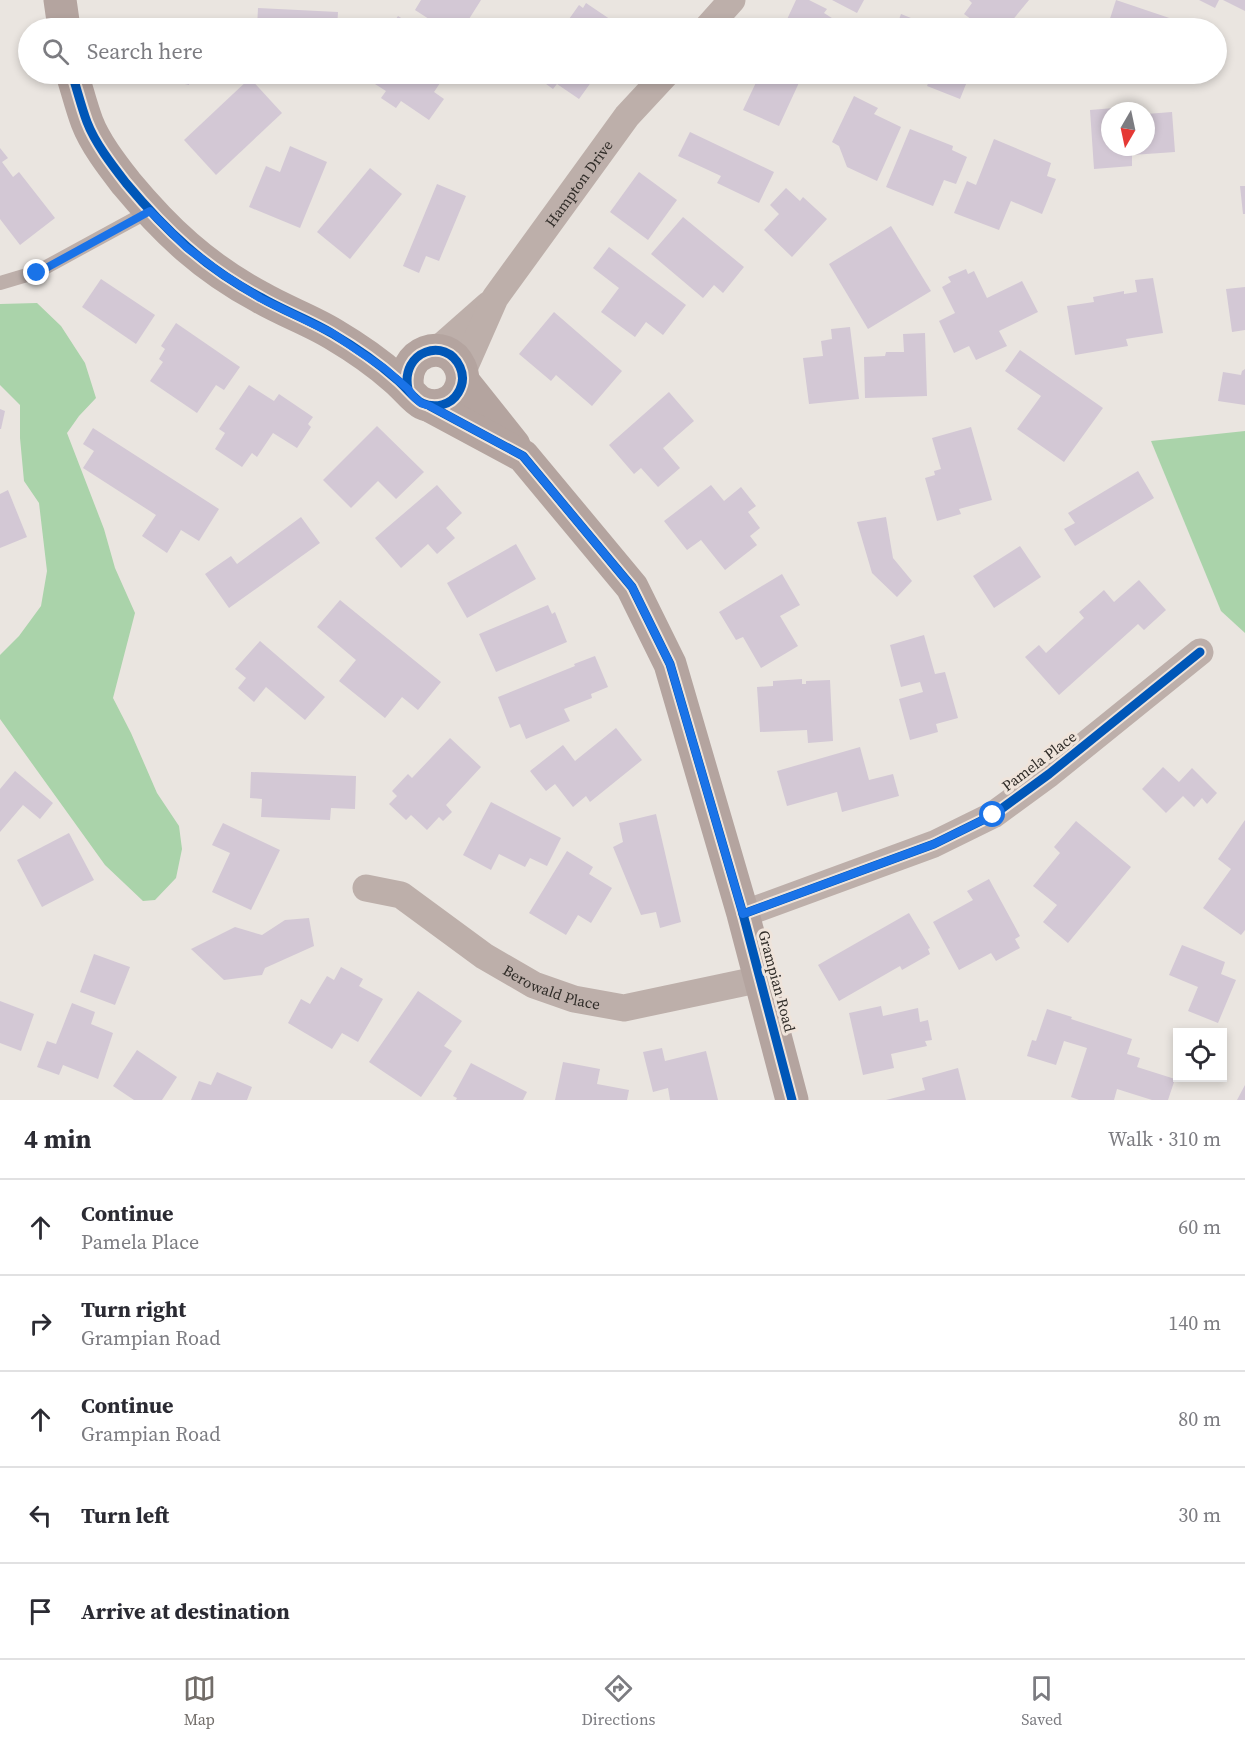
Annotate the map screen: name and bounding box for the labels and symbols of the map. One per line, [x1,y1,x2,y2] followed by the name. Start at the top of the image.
[1101,102,1155,156] north arrow
[540,135,617,231] street label: Hampton Drive
[23,259,49,285] route end
[997,726,1081,796] street label: Pamela Place
[979,801,1005,827] route start
[753,928,801,1035] street label: Grampian Road
[499,959,602,1014] street label: Berowald Place

